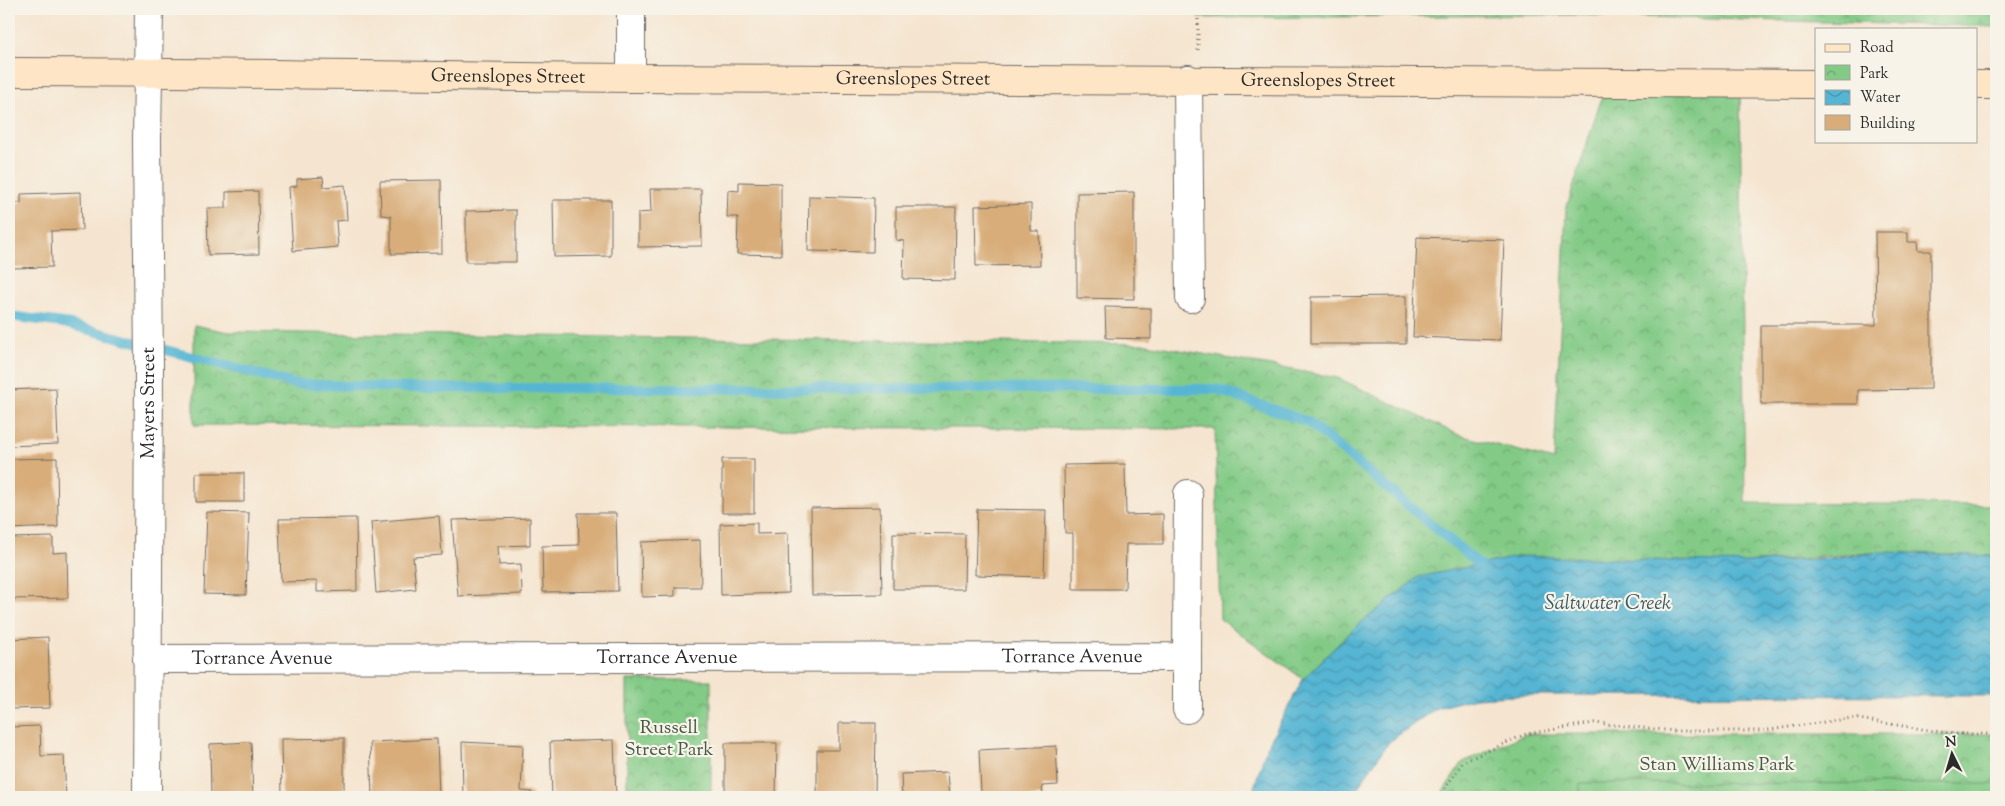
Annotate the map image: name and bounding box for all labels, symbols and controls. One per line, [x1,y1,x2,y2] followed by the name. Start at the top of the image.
[1815,28,1978,142] legend
[1860,38,1894,59] text: Road
[431,63,586,91] street label: Greenslopes Street
[1860,64,1889,85] text: Park
[836,65,991,93] street label: Greenslopes Street
[1241,67,1396,95] street label: Greenslopes Street
[1860,88,1901,109] text: Water
[1860,114,1915,135] text: Building
[135,347,163,459] street label: Mayers Street
[1545,590,1671,619] water label: Saltwater Creek
[596,644,738,672] street label: Torrance Avenue
[1001,644,1143,671] street label: Torrance Avenue
[191,645,333,672] street label: Torrance Avenue
[624,715,714,764] park label: Russell Street Park
[1928,728,1978,778] north arrow
[1945,733,1957,753] text: N
[1639,752,1795,779] park label: Stan Williams Park

